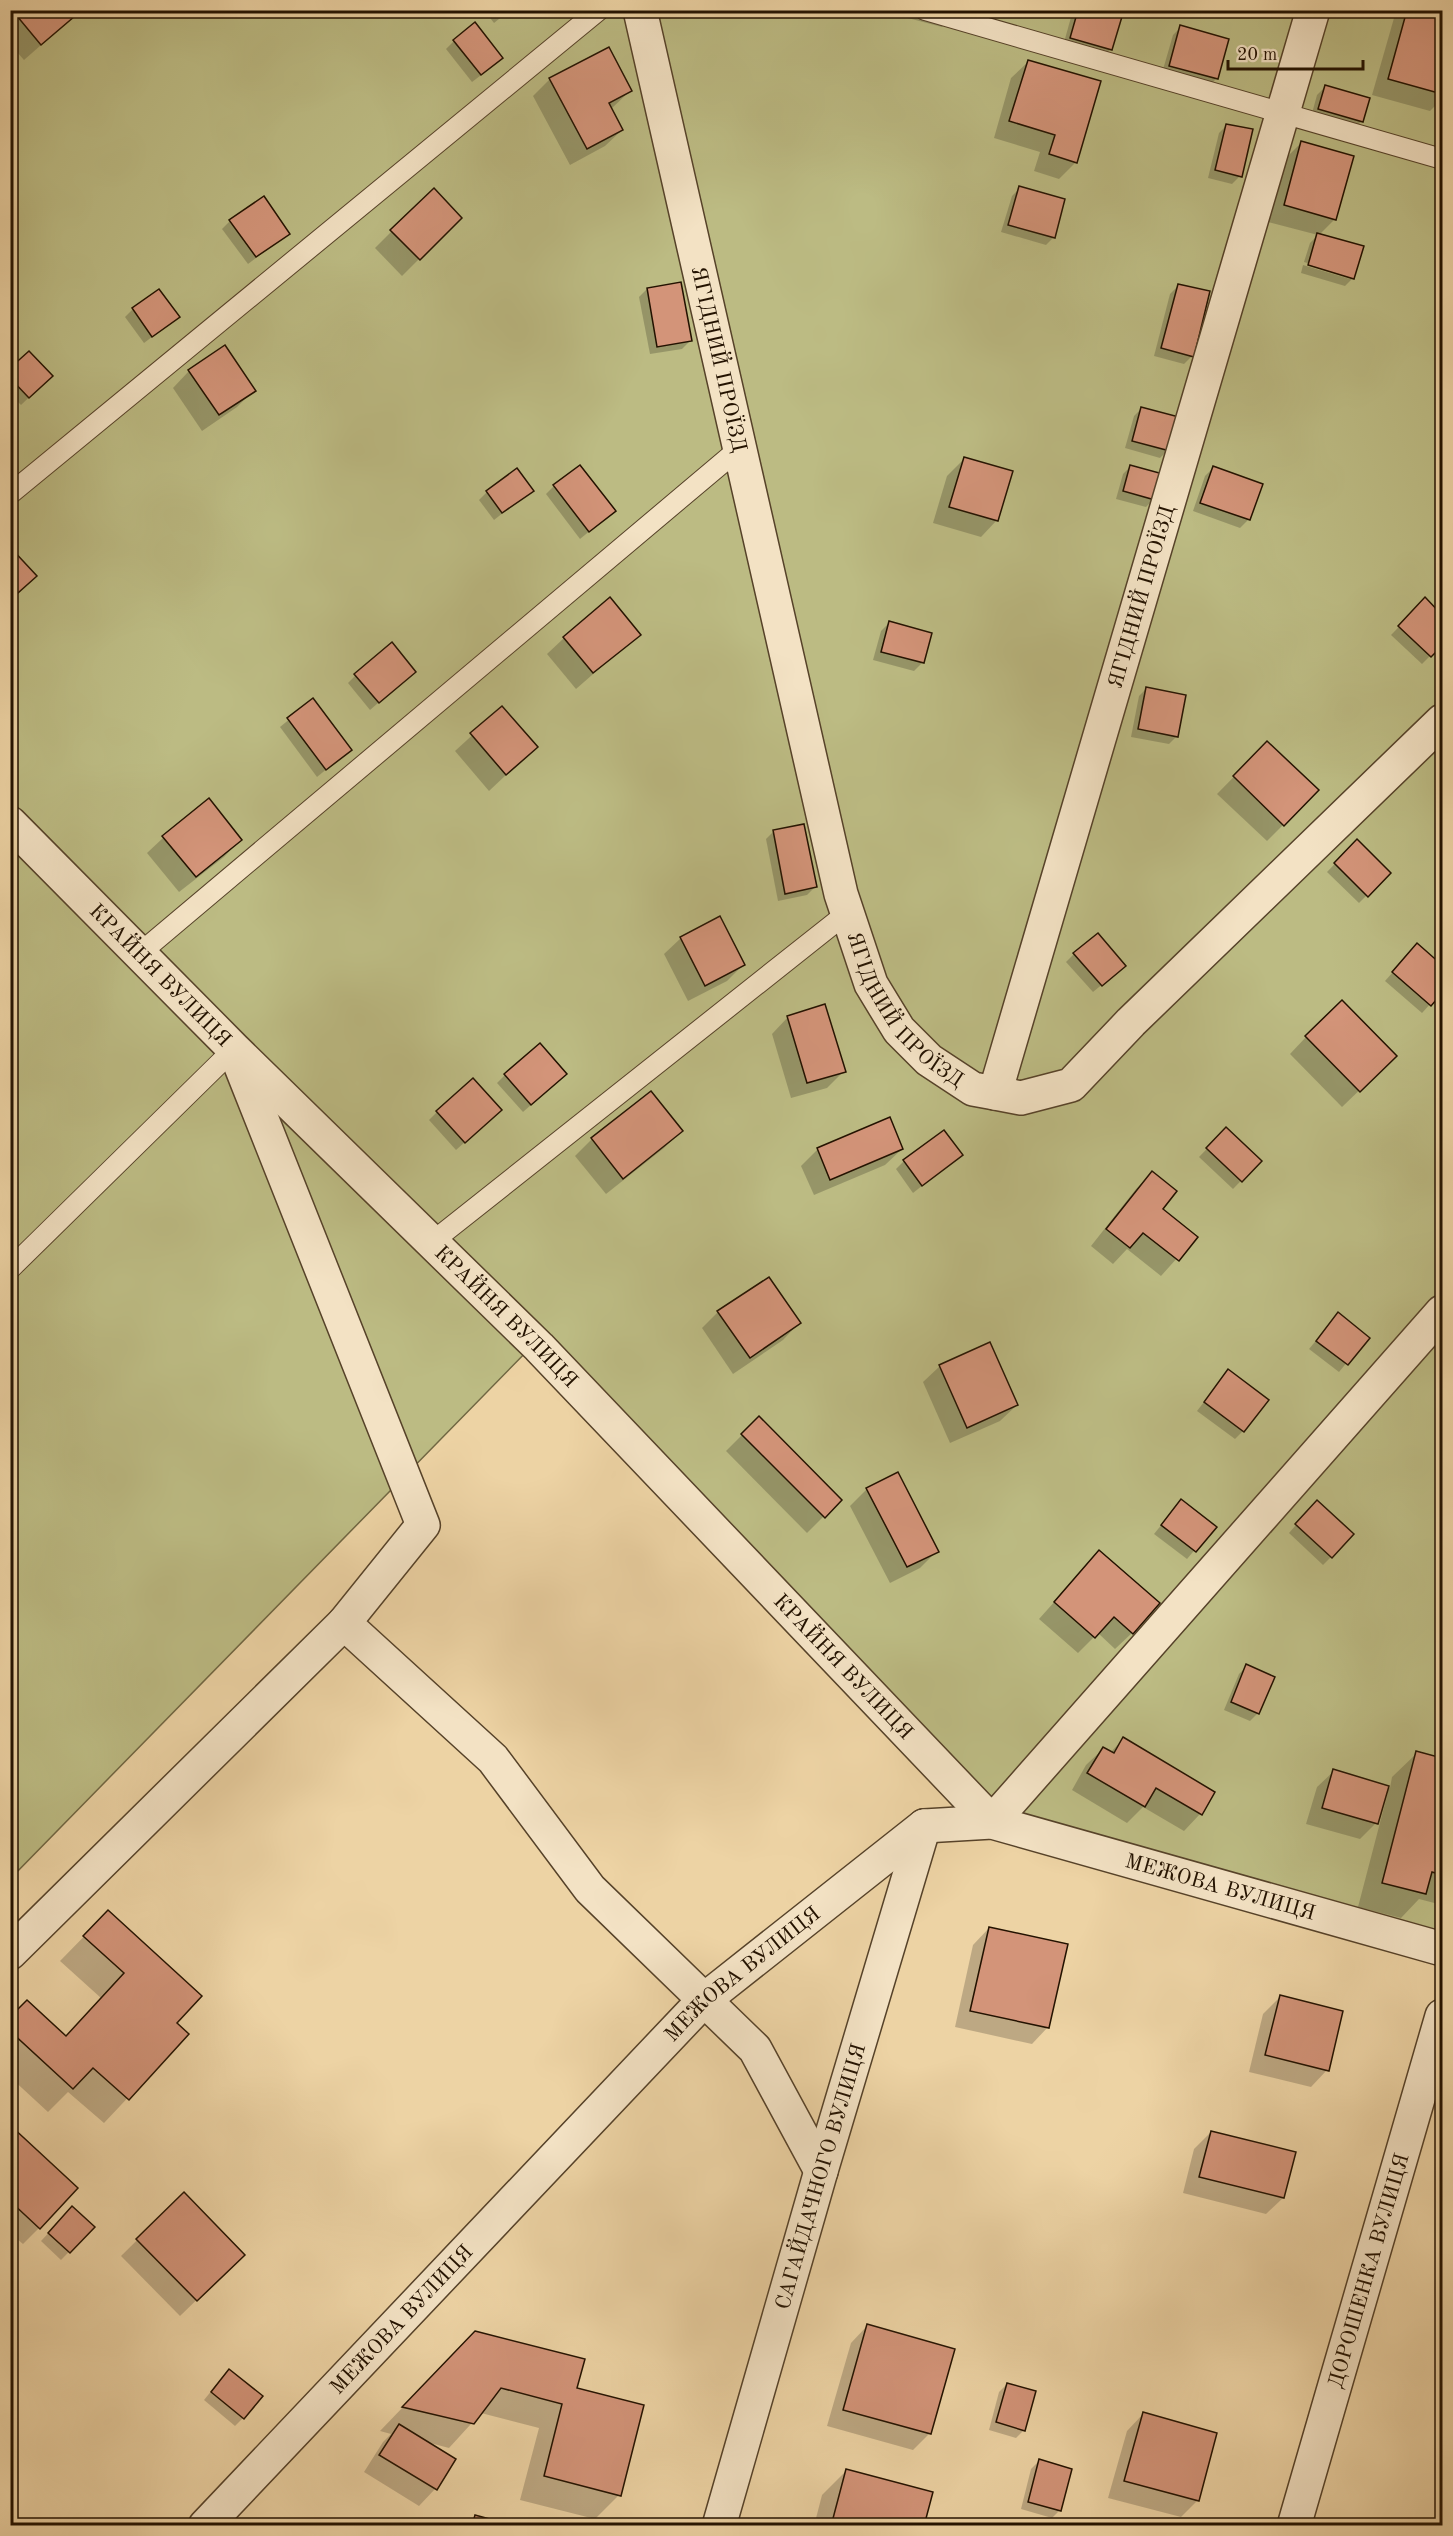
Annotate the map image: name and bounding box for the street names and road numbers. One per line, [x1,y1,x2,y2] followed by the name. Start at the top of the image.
[687,264,749,454] street label: ЯГІДНИЙ ПРОЇЗД
[1105,503,1179,691] street label: ЯГІДНИЙ ПРОЇЗД
[85,901,235,1052] street label: КРАЙНЯ ВУЛИЦЯ
[842,930,967,1092] street label: ЯГІДНИЙ ПРОЇЗД
[430,1242,581,1392] street label: КРАЙНЯ ВУЛИЦЯ
[769,1591,916,1744] street label: КРАЙНЯ ВУЛИЦЯ
[1122,1851,1318,1925] street label: МЕЖОВА ВУЛИЦЯ
[661,1903,825,2046] street label: МЕЖОВА ВУЛИЦЯ
[773,2041,870,2312] street label: САГАЙДАЧНОГО ВУЛИЦЯ
[1326,2151,1414,2391] street label: ДОРОШЕНКА ВУЛИЦЯ
[327,2242,478,2399] street label: МЕЖОВА ВУЛИЦЯ

